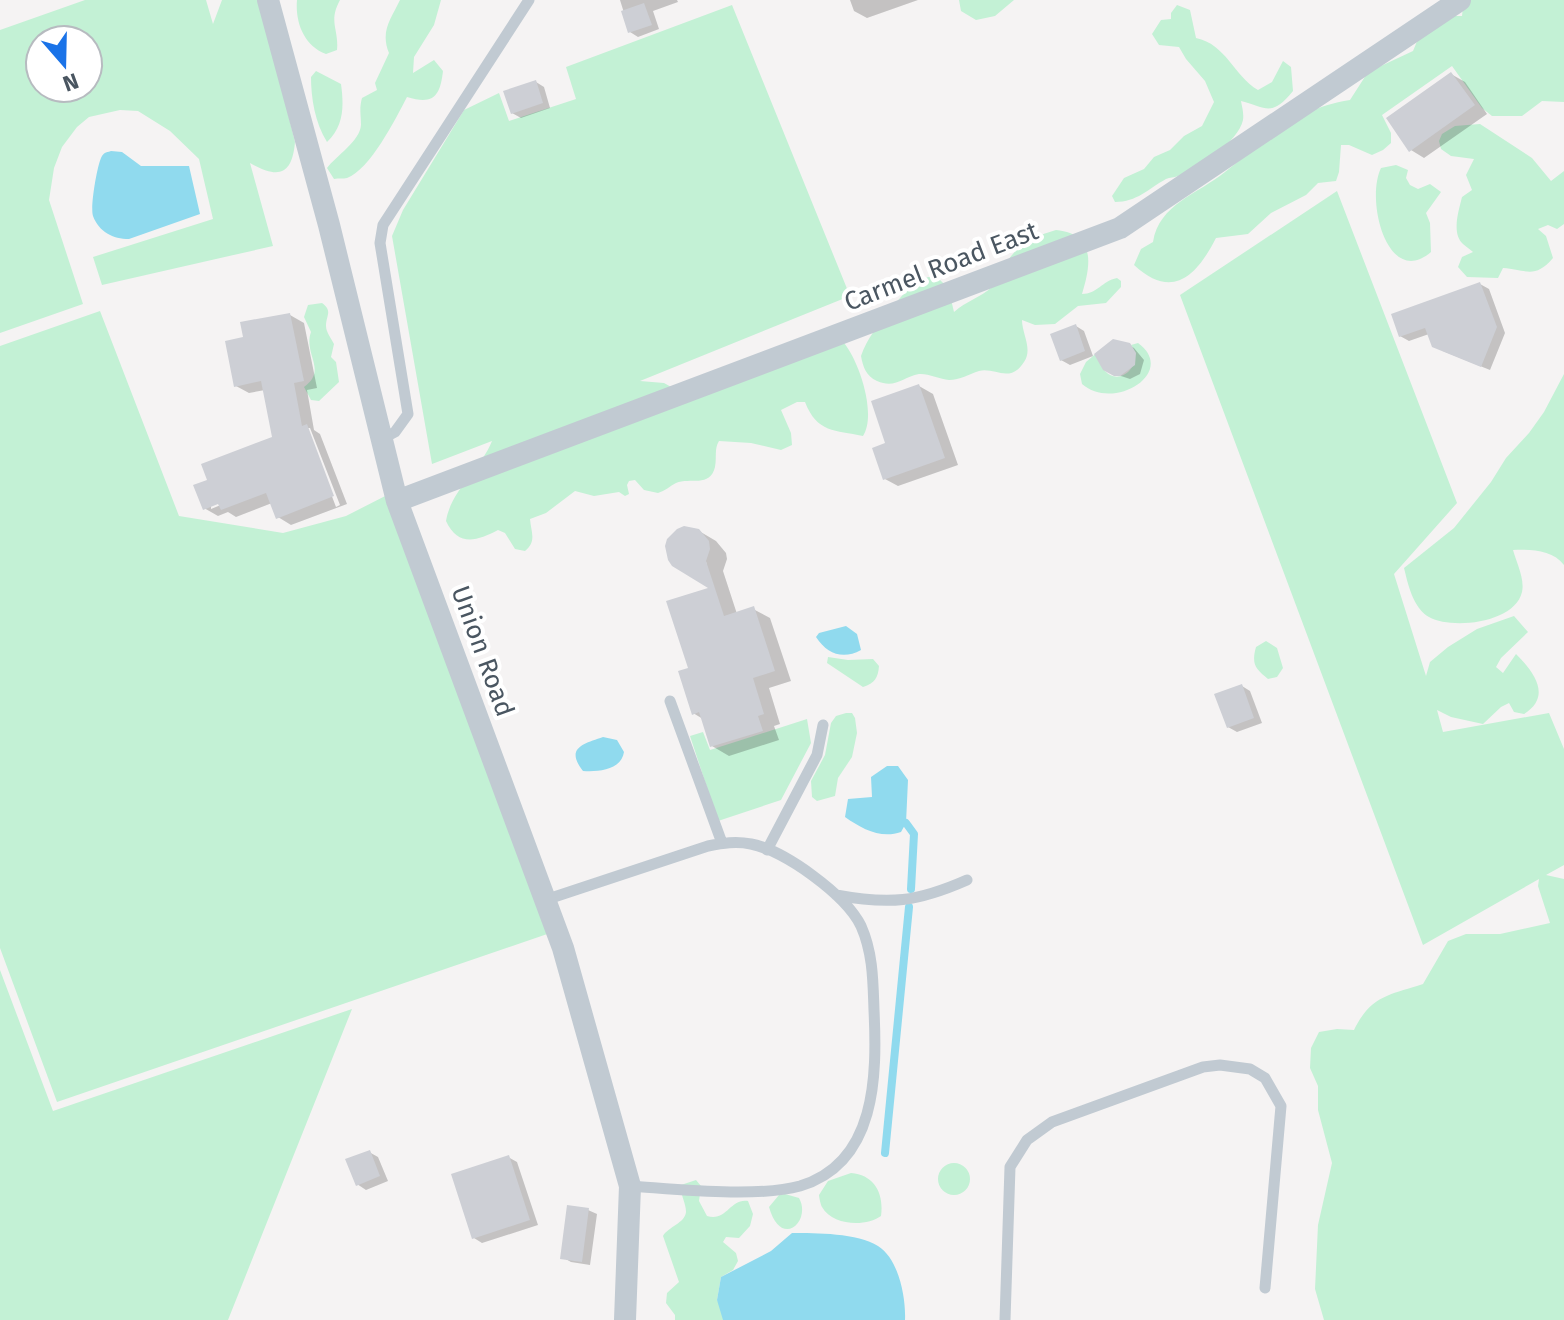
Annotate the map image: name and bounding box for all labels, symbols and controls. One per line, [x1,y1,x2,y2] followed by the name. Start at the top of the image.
[24,24,104,104] north arrow
[59,67,82,98] text: N
[840,215,1043,318] street label: Carmel Road East
[445,581,521,721] street label: Union Road

